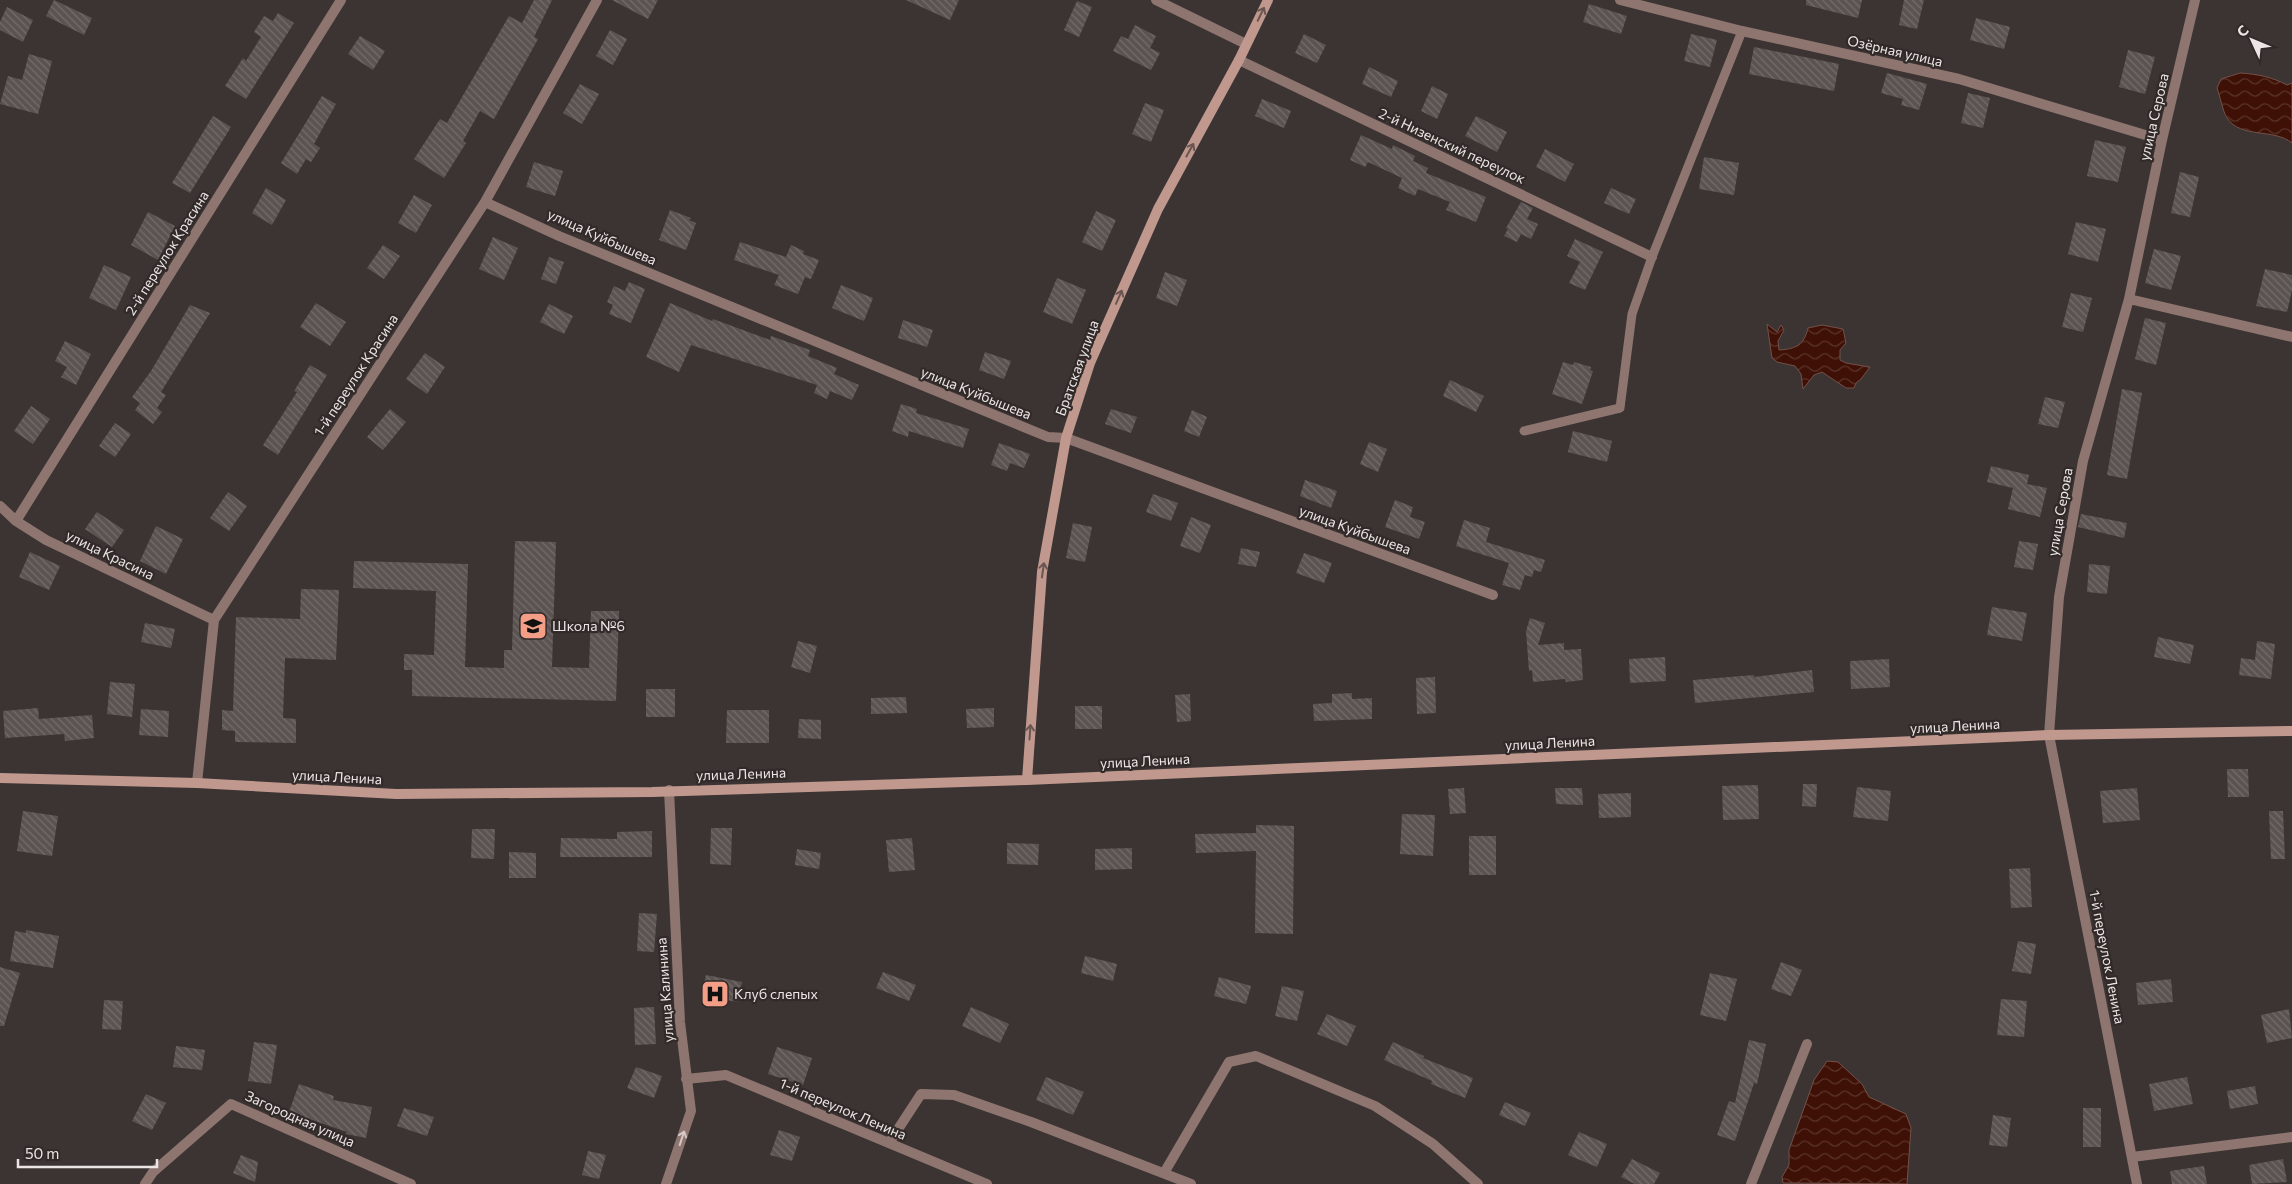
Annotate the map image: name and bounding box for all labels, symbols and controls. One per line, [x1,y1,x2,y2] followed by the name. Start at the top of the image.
[1256,7,1266,22] one-way arrow
[2227,15,2277,65] north arrow
[2233,21,2252,40] text: С
[1846,31,1944,70] street label: Озёрная улица
[2135,72,2172,162] street label: улица Серова
[1376,104,1529,187] street label: 2-й Низенский переулок
[1185,143,1195,158] one-way arrow
[121,187,212,318] street label: 2-й переулок Красина
[545,205,659,268] street label: улица Куйбышева
[1115,290,1125,305] one-way arrow
[310,311,401,439] street label: 1-й переулок Красина
[1051,318,1102,418] street label: Братская улица
[919,363,1034,422] street label: улица Куйбышева
[2043,467,2076,557] street label: улица Серова
[1297,501,1413,558] street label: улица Куйбышева
[63,526,157,583] street label: улица Красина
[1038,562,1048,578] one-way arrow
[518,611,548,641] school or university icon: Школа №6
[552,617,625,634] place label: Школа №6
[1910,715,2000,736] street label: улица Ленина
[1026,724,1035,740] one-way arrow
[1505,732,1595,753] street label: улица Ленина
[1100,750,1190,771] street label: улица Ленина
[696,763,786,784] street label: улица Ленина
[292,766,382,787] street label: улица Ленина
[2086,889,2129,1025] street label: 1-й переулок Ленина
[652,937,677,1043] street label: улица Калинина
[700,979,730,1009] hospital icon: Клуб слепых
[734,985,818,1002] place label: Клуб слепых
[777,1074,909,1143] street label: 1-й переулок Ленина
[243,1087,358,1150] street label: Загородная улица
[678,1130,687,1146] one-way arrow
[18,1136,156,1168] scale bar
[25,1144,59,1162] text: 50 m

